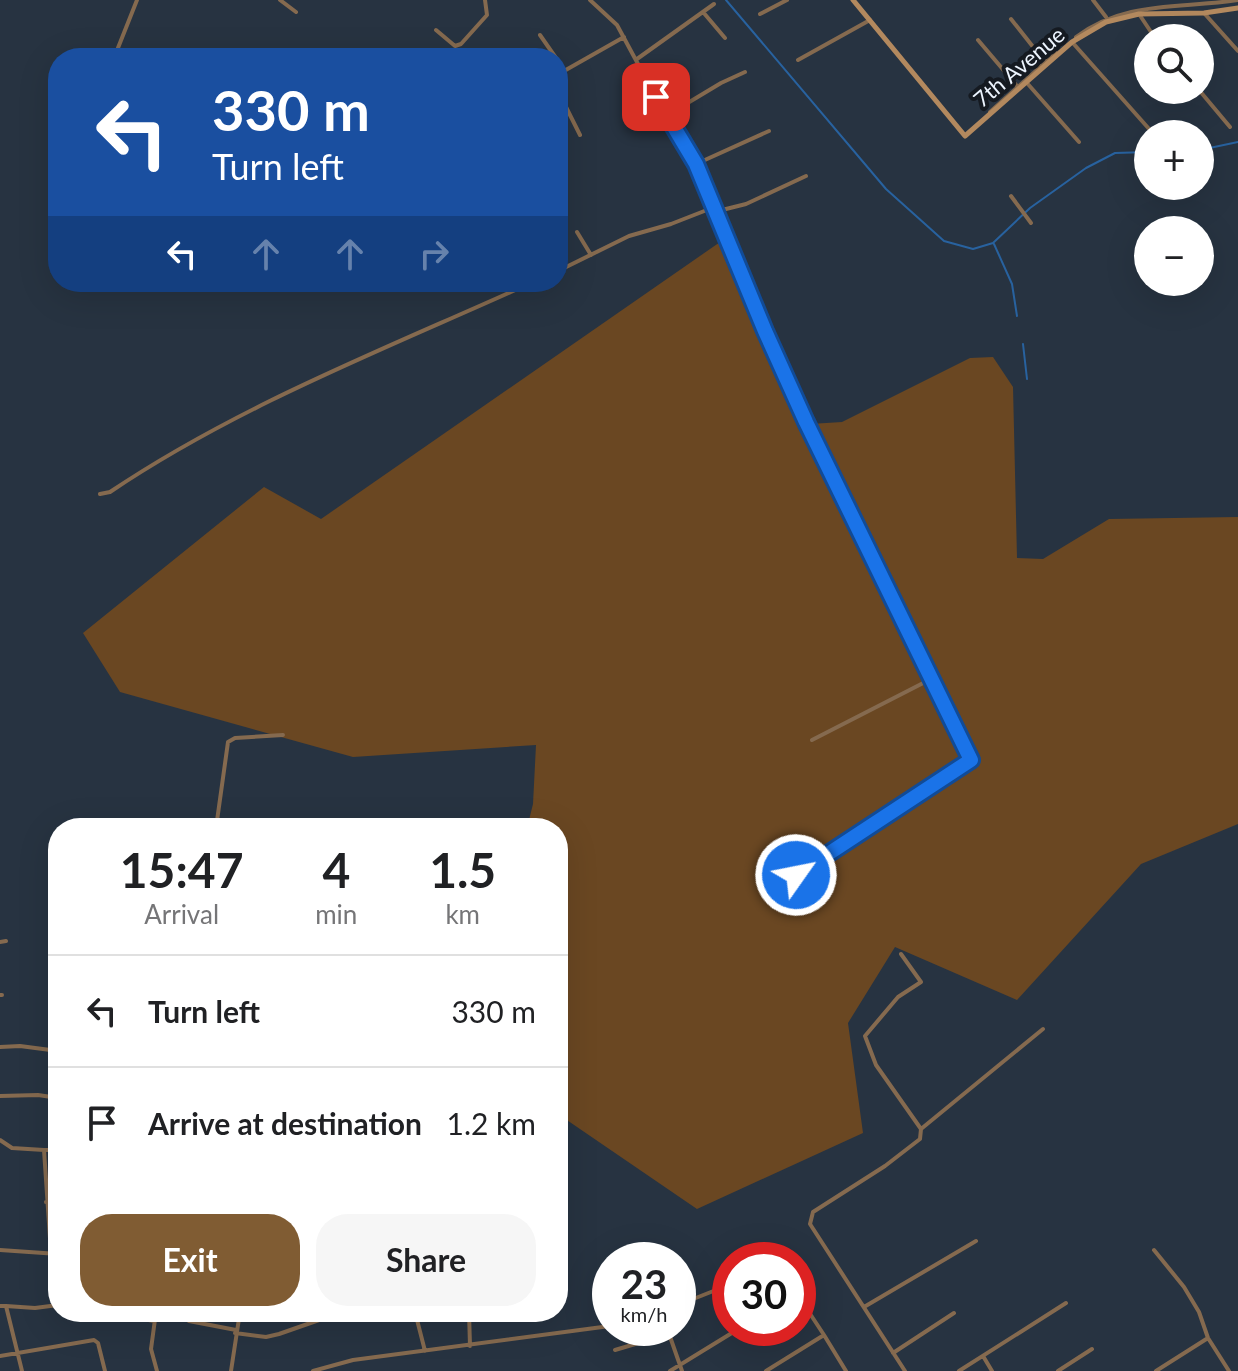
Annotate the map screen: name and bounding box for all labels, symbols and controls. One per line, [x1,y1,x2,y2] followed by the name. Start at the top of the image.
[968,21,1070,113] street label: 7th Avenue
[1134,24,1214,296] map controls
[1134,24,1214,104] button: search
[622,63,690,131] pin
[634,75,678,119] icon: arrive
[212,76,370,143] text: 330 m
[80,80,184,184] icon: left
[1134,120,1214,200] button: +
[212,144,344,188] text: Turn left
[1134,216,1214,296] button: −
[160,232,204,276] icon: left
[244,232,288,276] icon: ahead
[328,232,372,276] icon: ahead
[412,232,456,276] icon: right
[754,833,838,917] position arrow
[120,841,243,898] text: 15:47
[322,841,350,898] text: 4
[429,841,496,898] text: 1.5
[144,898,219,930] text: Arrival
[315,898,357,930] text: min
[445,898,480,930] text: km
[80,989,124,1033] icon: left
[148,993,260,1029] text: Turn left
[451,993,536,1029] text: 330 m
[80,1101,124,1145] icon: arrive
[148,1105,422,1141] text: Arrive at destination
[447,1105,536,1141] text: 1.2 km
[80,1214,300,1306] button: Exit
[316,1214,536,1306] button: Share
[712,1242,816,1346] speed limit sign: 30
[621,1260,667,1308] text: 23
[621,1302,667,1326] text: km/h

